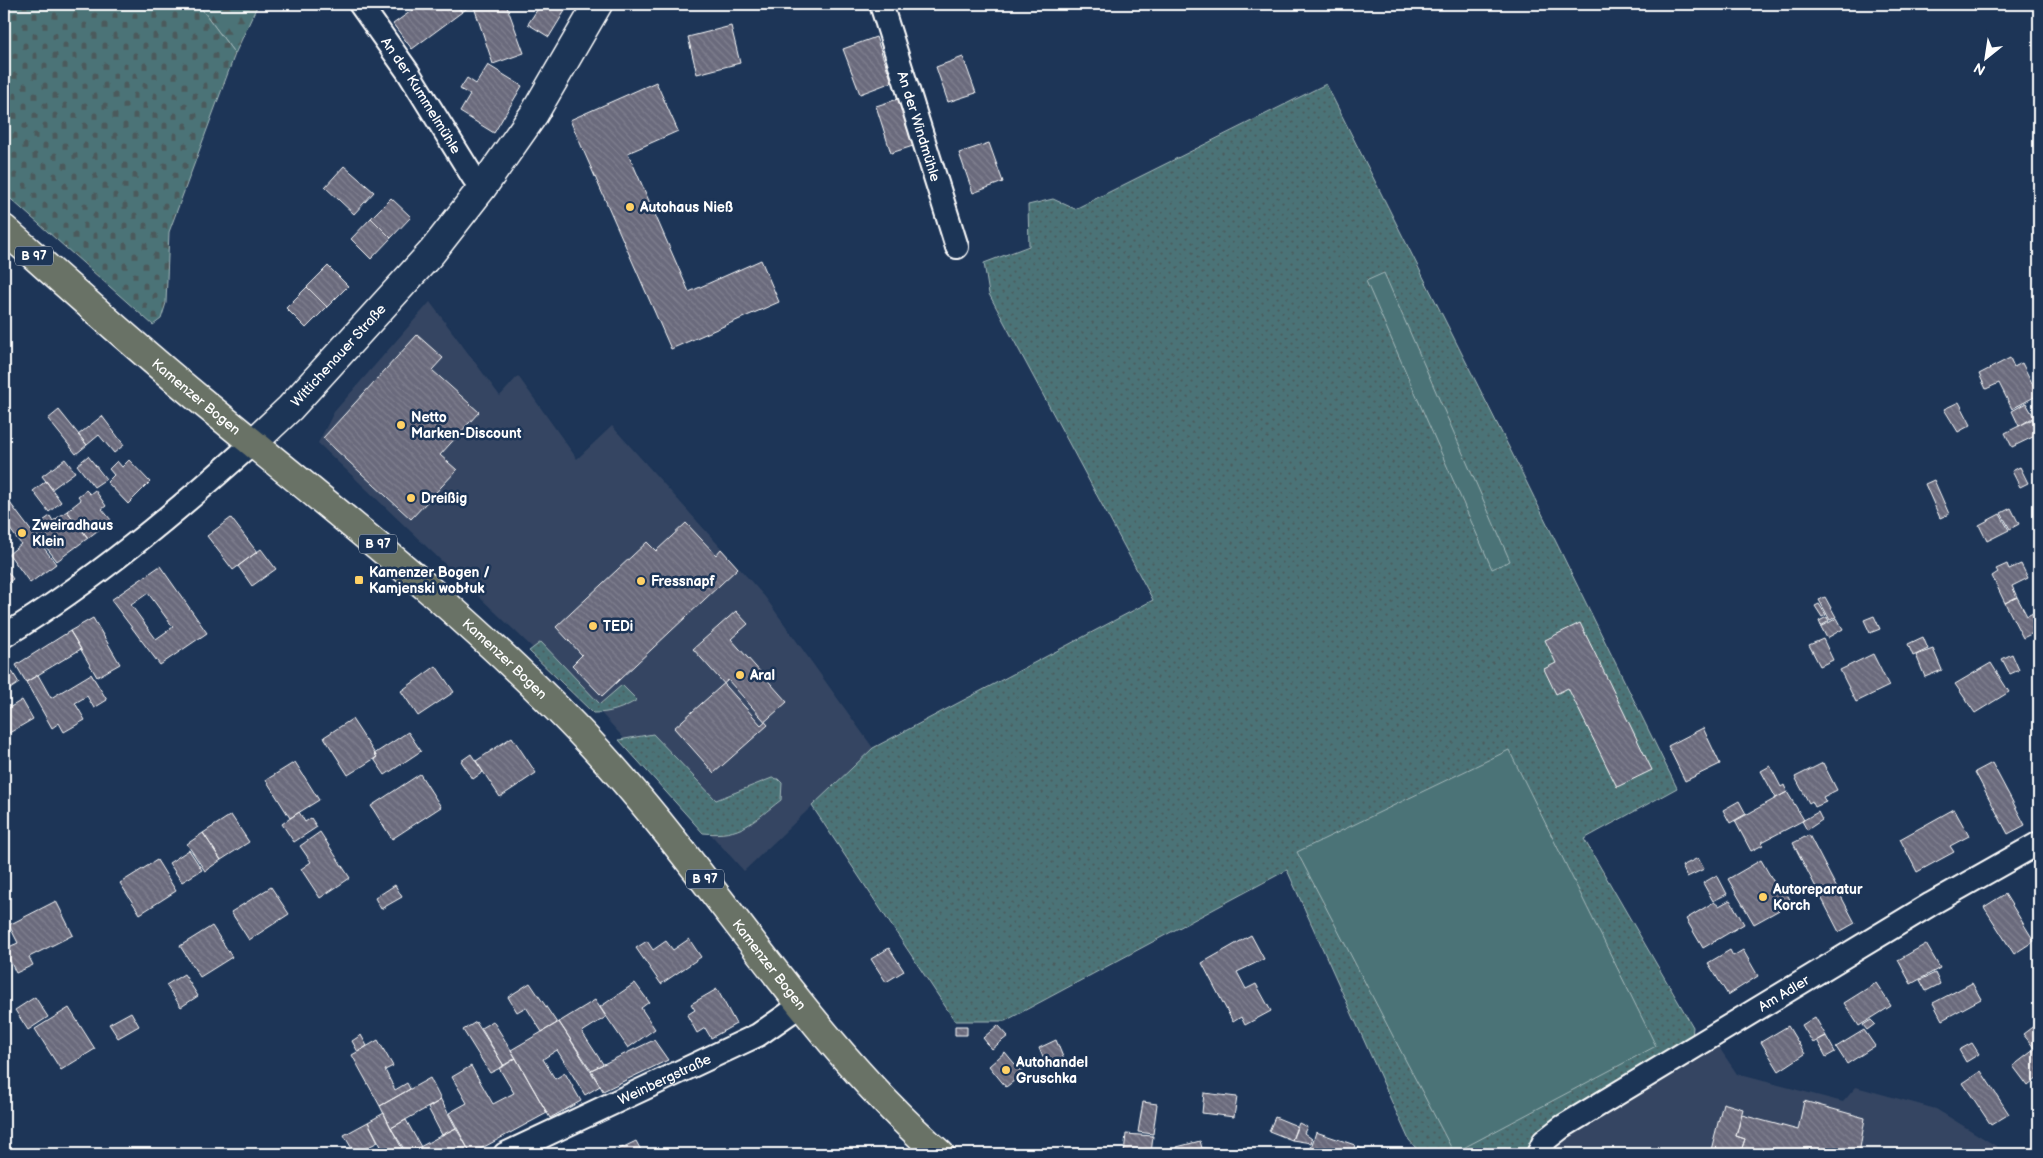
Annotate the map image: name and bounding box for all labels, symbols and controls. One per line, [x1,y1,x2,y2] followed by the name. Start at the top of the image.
[1960,32,2010,82] north arrow
[378,34,465,157] street label: An der Kummelmühle
[1971,59,1989,79] text: N
[894,69,944,183] street label: An der Windmühle
[639,199,733,216] place label: Autohaus Nieß
[624,201,636,213] marker: Autohaus Nieß
[15,247,53,266] road number: B 97
[287,300,389,410] street label: Wittichenauer Straße
[148,355,244,438] street label: Kamenzer Bogen
[411,409,522,442] place label: Netto Marken-Discount
[395,419,407,431] marker: Netto Marken-Discount
[421,490,467,507] place label: Dreißig
[405,492,417,504] marker: Dreißig
[32,517,113,550] place label: Zweiradhaus Klein
[16,527,28,539] marker: Zweiradhaus Klein
[359,534,397,554] road number: B 97
[369,564,490,597] place label: Kamenzer Bogen / Kamjenski wobłuk
[651,573,715,590] place label: Fressnapf
[353,574,365,586] marker: Kamenzer Bogen / Kamjenski wobłuk
[635,575,647,587] marker: Fressnapf
[459,615,551,703] street label: Kamenzer Bogen
[603,618,633,635] place label: TEDi
[587,620,599,632] marker: TEDi
[749,667,775,684] place label: Aral
[734,669,746,681] marker: Aral
[686,870,724,889] road number: B 97
[1772,881,1863,914] place label: Autoreparatur Korch
[1757,891,1769,903] marker: Autoreparatur Korch
[729,916,810,1013] street label: Kamenzer Bogen
[1755,971,1813,1015] street label: Am Adler
[615,1050,713,1108] street label: Weinbergstraße
[1015,1054,1088,1087] place label: Autohandel Gruschka
[1000,1064,1012,1076] marker: Autohandel Gruschka

